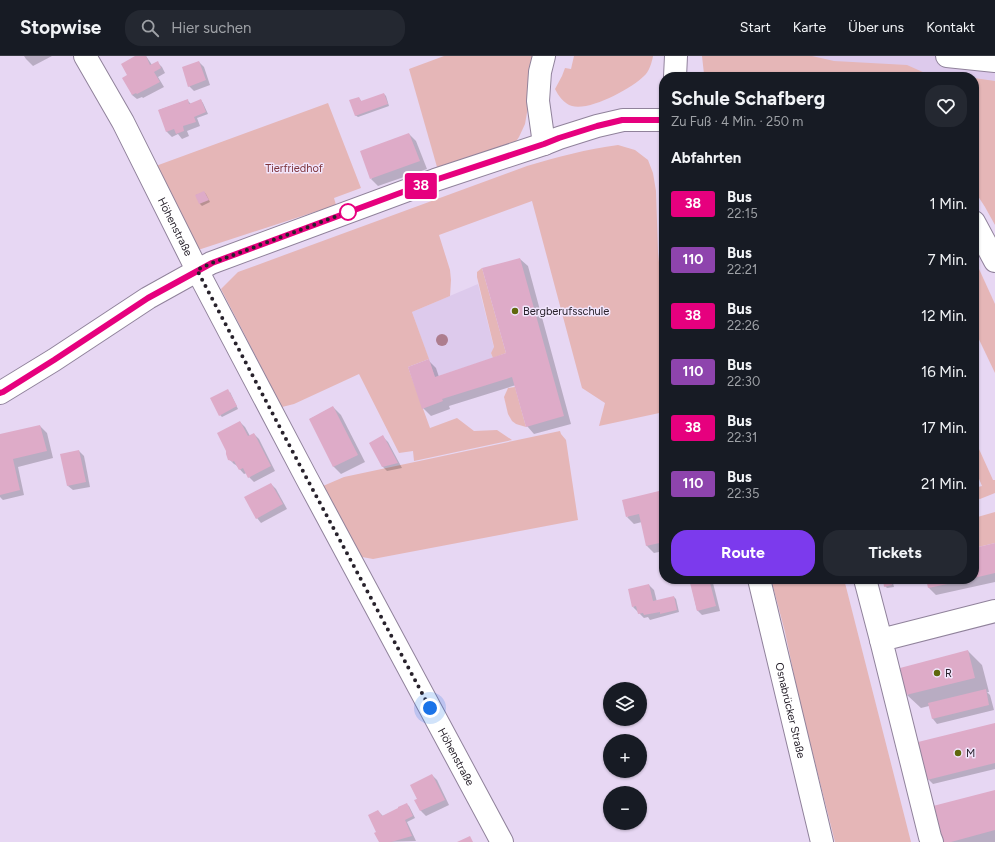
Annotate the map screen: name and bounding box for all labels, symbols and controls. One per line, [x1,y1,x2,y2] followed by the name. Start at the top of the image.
[125,10,405,46] search box
[20,16,101,39] text: Stopwise
[139,17,161,39] icon: search
[171,19,251,37] text: Hier suchen
[740,19,771,36] text: Start
[793,19,826,36] text: Karte
[848,19,904,36] text: Über uns
[926,19,975,36] text: Kontakt
[925,85,967,127] button: heart
[671,87,825,110] text: Schule Schafberg
[671,114,803,129] text: Zu Fuß · 4 Min. · 250 m
[671,149,741,167] text: Abfahrten
[265,162,324,175] park label: Tierfriedhof
[403,173,439,199] line badge: 38
[413,177,429,194] text: 38
[727,188,752,206] text: Bus
[155,195,195,258] street label: Höhenstraße
[685,195,701,212] text: 38
[929,195,967,213] text: 1 Min.
[339,203,357,221] unlabelled marker
[727,206,758,221] text: 22:15
[727,244,752,262] text: Bus
[683,251,703,268] text: 110
[928,251,967,269] text: 7 Min.
[727,262,757,277] text: 22:21
[727,300,752,318] text: Bus
[523,305,609,318] place label: Bergberufsschule
[510,306,520,316] marker: Bergberufsschule
[685,307,701,324] text: 38
[921,307,967,325] text: 12 Min.
[727,318,759,333] text: 22:26
[727,356,752,374] text: Bus
[683,363,703,380] text: 110
[921,363,967,381] text: 16 Min.
[727,374,760,389] text: 22:30
[727,412,752,430] text: Bus
[685,419,701,436] text: 38
[921,419,967,437] text: 17 Min.
[727,430,757,445] text: 22:31
[727,468,752,486] text: Bus
[683,475,703,492] text: 110
[921,475,967,493] text: 21 Min.
[727,486,759,501] text: 22:35
[671,530,815,576] button: Route
[823,530,967,576] button: Tickets
[773,661,808,759] street label: Osnabrücker Straße
[945,667,952,680] place label: R
[932,668,942,678] marker: R
[603,682,647,830] map controls
[603,682,647,726] button: layers
[420,698,440,718] your location
[435,725,477,788] street label: Höhenstraße
[603,734,647,778] button: +
[966,747,975,760] place label: M
[953,748,963,758] marker: M
[603,786,647,830] button: −

